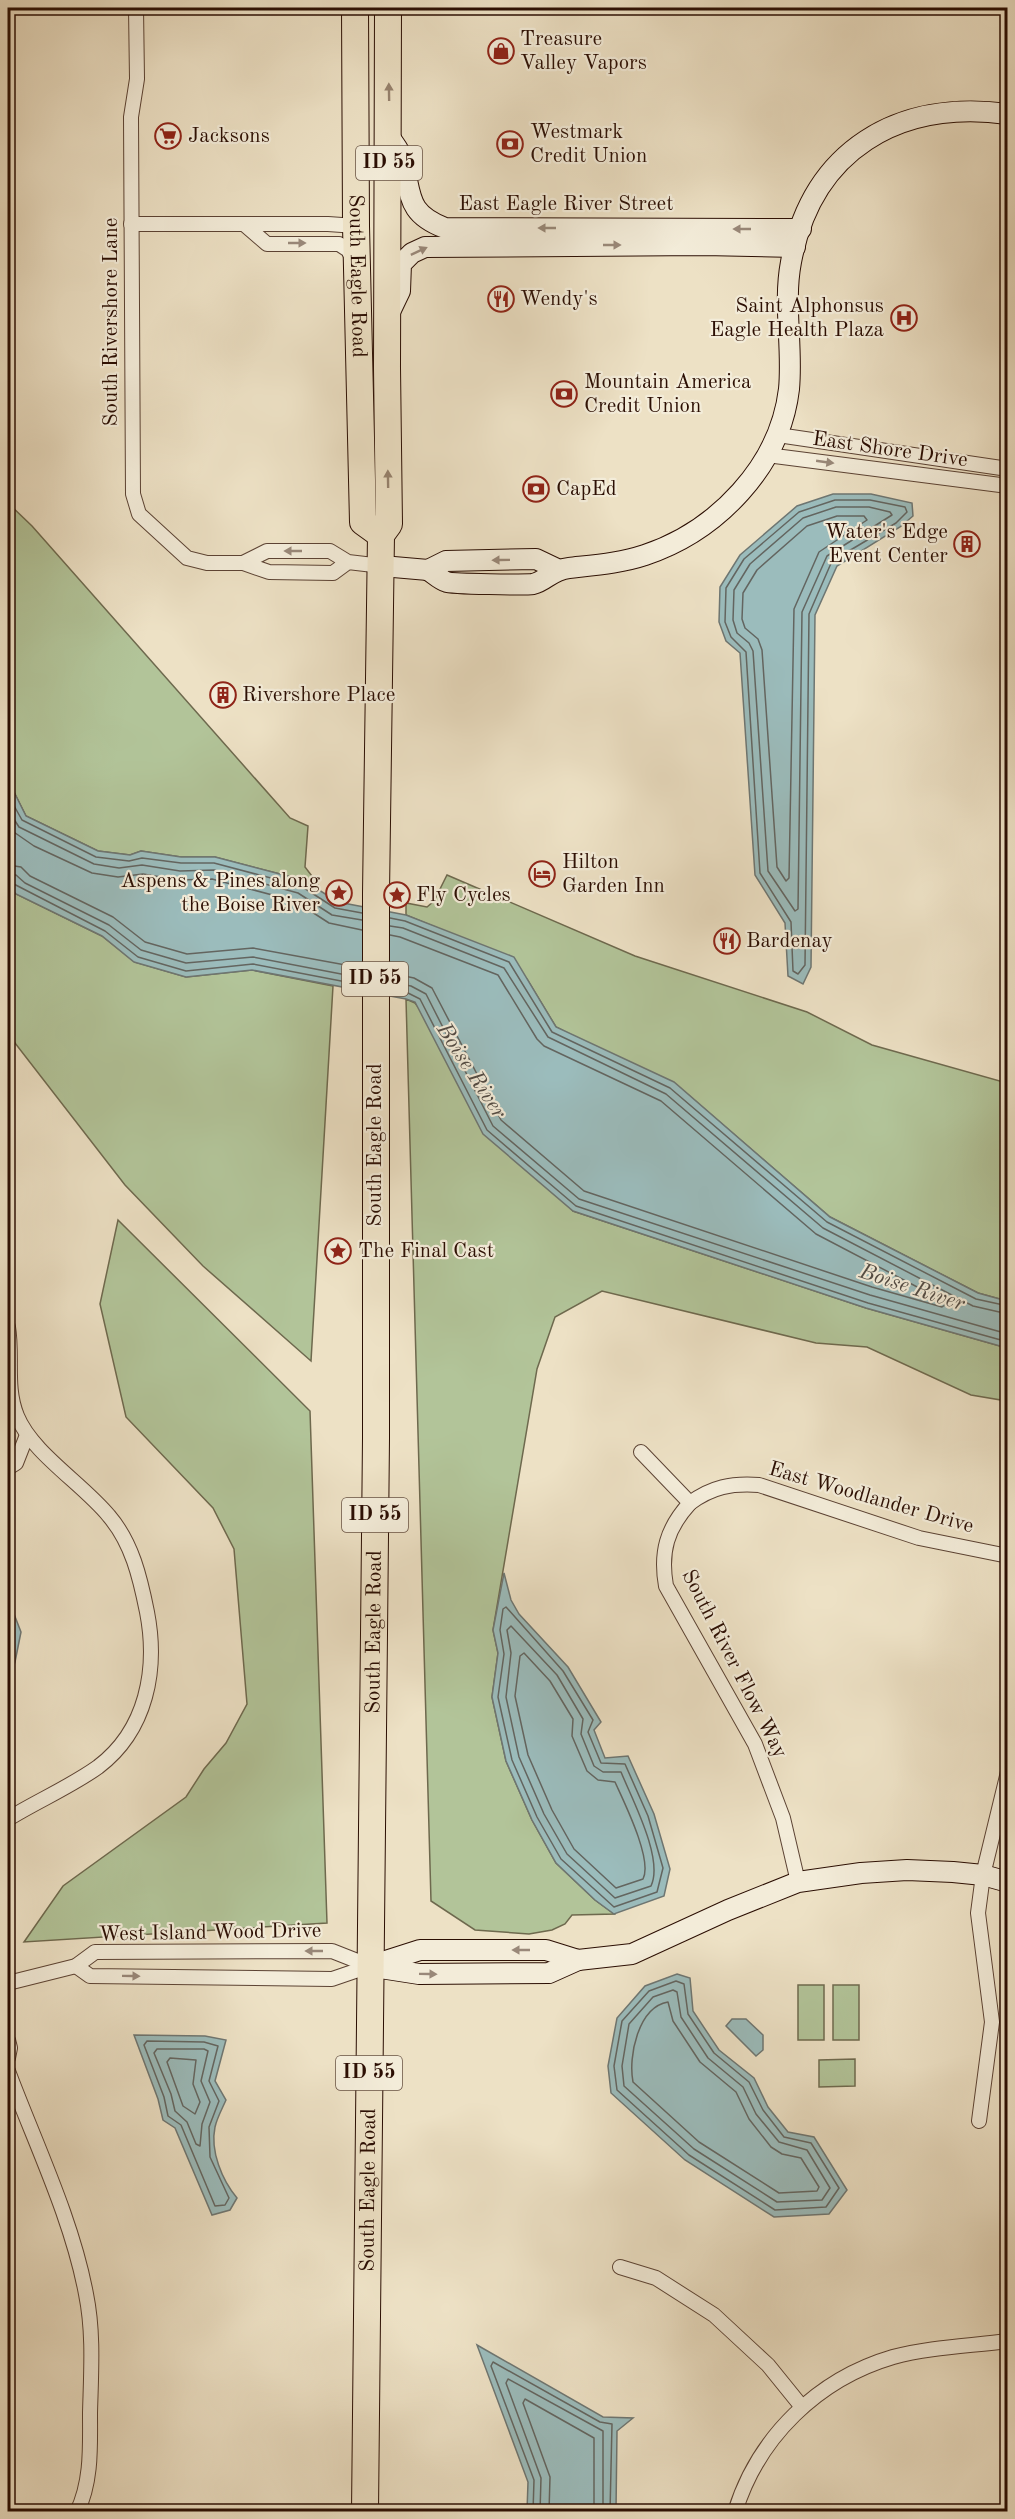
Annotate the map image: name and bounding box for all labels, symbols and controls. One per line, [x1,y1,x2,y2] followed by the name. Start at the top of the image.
[520,29,647,74] place label: Treasure Valley Vapors
[486,36,516,66] shop icon: Treasure Valley Vapors
[384,83,394,102] one-way arrow
[153,121,183,151] supermarket icon: Jacksons
[530,122,647,167] place label: Westmark Credit Union
[188,126,270,147] place label: Jacksons
[495,129,525,159] bank icon: Westmark Credit Union
[356,146,422,180] road number: ID 55
[345,194,370,358] street label: South Eagle Road
[458,194,674,215] street label: East Eagle River Street
[101,218,122,426] street label: South Rivershore Lane
[538,223,557,233] one-way arrow
[733,224,752,234] one-way arrow
[287,238,306,248] one-way arrow
[603,240,622,250] one-way arrow
[410,247,427,256] one-way arrow
[486,284,516,314] restaurant icon: Wendy's
[520,289,598,310] place label: Wendy's
[710,296,884,341] place label: Saint Alphonsus Eagle Health Plaza
[889,303,919,333] hospital icon: Saint Alphonsus Eagle Health Plaza
[584,372,751,417] place label: Mountain America Credit Union
[549,379,579,409] bank icon: Mountain America Credit Union
[811,429,969,471] street label: East Shore Drive
[815,458,834,467] one-way arrow
[383,470,393,489] one-way arrow
[521,474,551,504] bank icon: CapEd
[556,479,617,500] place label: CapEd
[825,522,948,567] place label: Water's Edge Event Center
[952,529,982,559] building icon: Water's Edge Event Center
[283,546,302,556] one-way arrow
[491,555,510,565] one-way arrow
[208,680,238,710] building icon: Rivershore Place
[242,685,395,706] place label: Rivershore Place
[562,852,665,897] place label: Hilton Garden Inn
[527,859,557,889] hotel icon: Hilton Garden Inn
[121,871,321,916] place label: Aspens & Pines along the Boise River
[324,878,354,908] place icon: Aspens & Pines along the Boise River
[382,880,412,910] place icon: Fly Cycles
[416,885,511,906] place label: Fly Cycles
[712,926,742,956] restaurant icon: Bardenay
[746,931,833,952] place label: Bardenay
[342,962,408,996] road number: ID 55
[432,1018,510,1123] water label: Boise River
[365,1063,386,1227] street label: South Eagle Road
[323,1236,353,1266] place icon: The Final Cast
[358,1241,494,1262] place label: The Final Cast
[856,1260,968,1315] water label: Boise River
[766,1459,976,1537] street label: East Woodlander Drive
[342,1498,408,1532] road number: ID 55
[363,1550,385,1714] street label: South Eagle Road
[677,1566,791,1762] street label: South River Flow Way
[99,1921,321,1945] street label: West Island Wood Drive
[511,1945,530,1955] one-way arrow
[304,1946,323,1956] one-way arrow
[418,1969,437,1979] one-way arrow
[122,1971,141,1981] one-way arrow
[336,2056,402,2090] road number: ID 55
[357,2108,380,2272] street label: South Eagle Road

